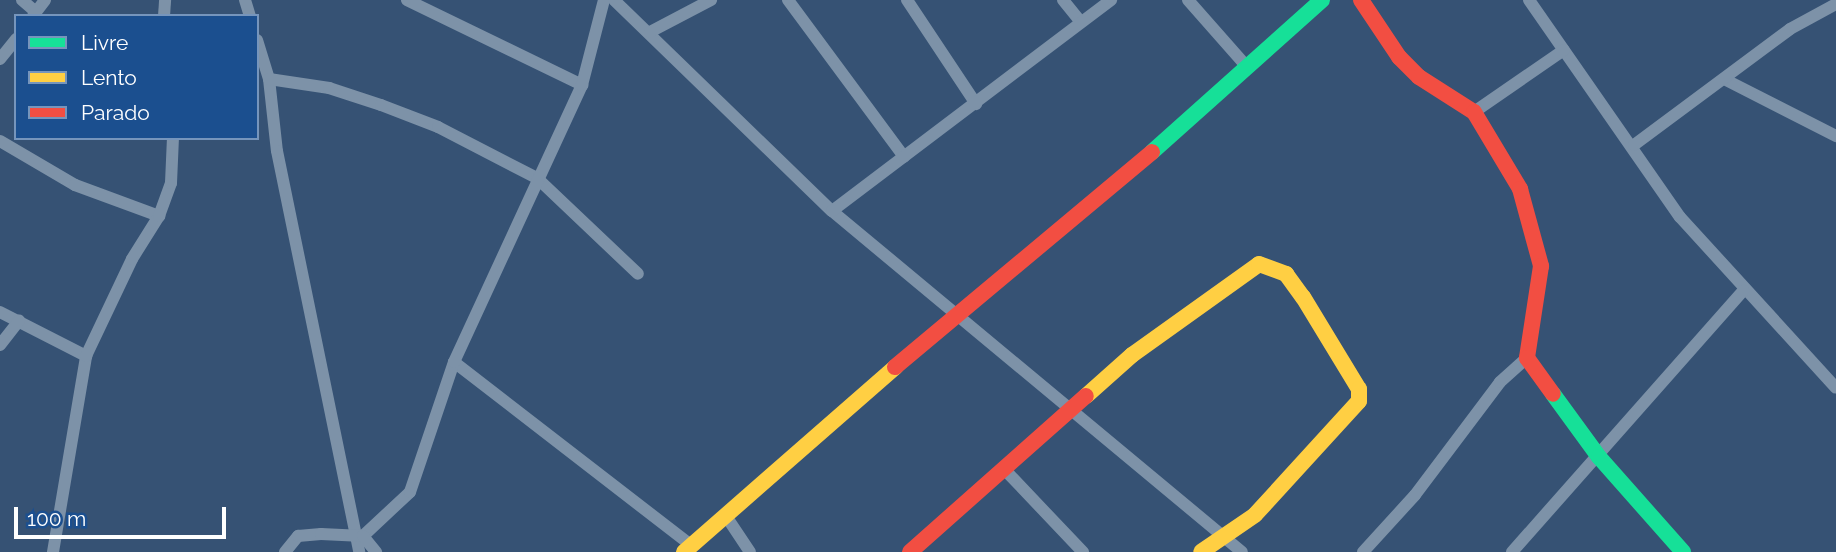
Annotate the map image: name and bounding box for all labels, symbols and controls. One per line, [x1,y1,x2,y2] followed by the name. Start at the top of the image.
[14,14,259,140] legend
[81,30,128,55] text: Livre
[81,65,137,90] text: Lento
[81,100,150,125] text: Parado
[18,492,229,536] scale bar
[27,506,86,531] text: 100 m

